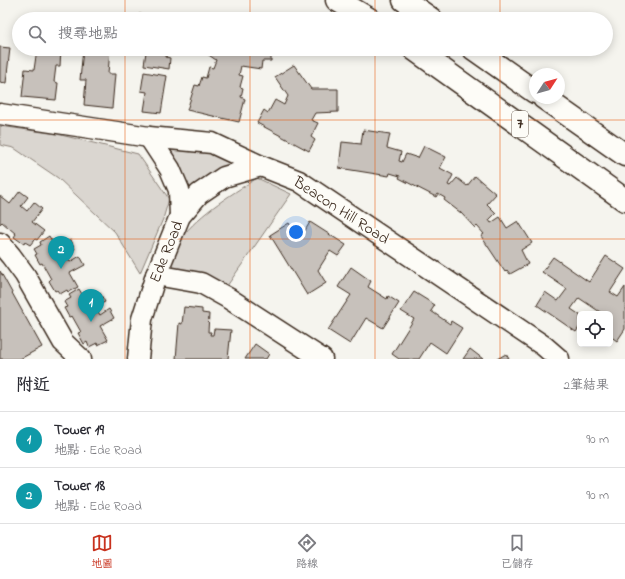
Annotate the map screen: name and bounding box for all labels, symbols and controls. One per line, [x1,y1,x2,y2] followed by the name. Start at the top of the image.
[12,12,613,56] search box
[26,23,48,45] icon: search
[58,23,118,45] text: 搜尋地點
[529,68,565,104] north arrow
[512,111,528,137] road number: 7
[287,170,394,251] street label: Beacon Hill Road
[144,218,190,286] street label: Ede Road
[286,222,306,242] your location
[48,236,74,269] pin: 2
[78,289,104,322] pin: 1
[577,311,613,347] map controls
[577,311,613,347] button: locate
[16,373,50,398] text: 附近
[564,376,609,395] text: 2筆結果
[54,419,104,441] text: Tower 19
[27,430,31,449] text: 1
[586,430,609,449] text: 90 m
[54,441,142,460] text: 地點 · Ede Road
[54,475,105,497] text: Tower 18
[26,486,32,505] text: 2
[586,486,609,505] text: 90 m
[54,497,142,516] text: 地點 · Ede Road
[91,532,113,572] tab: 地圖
[296,532,318,572] tab: 路線
[501,532,534,572] tab: 已儲存

